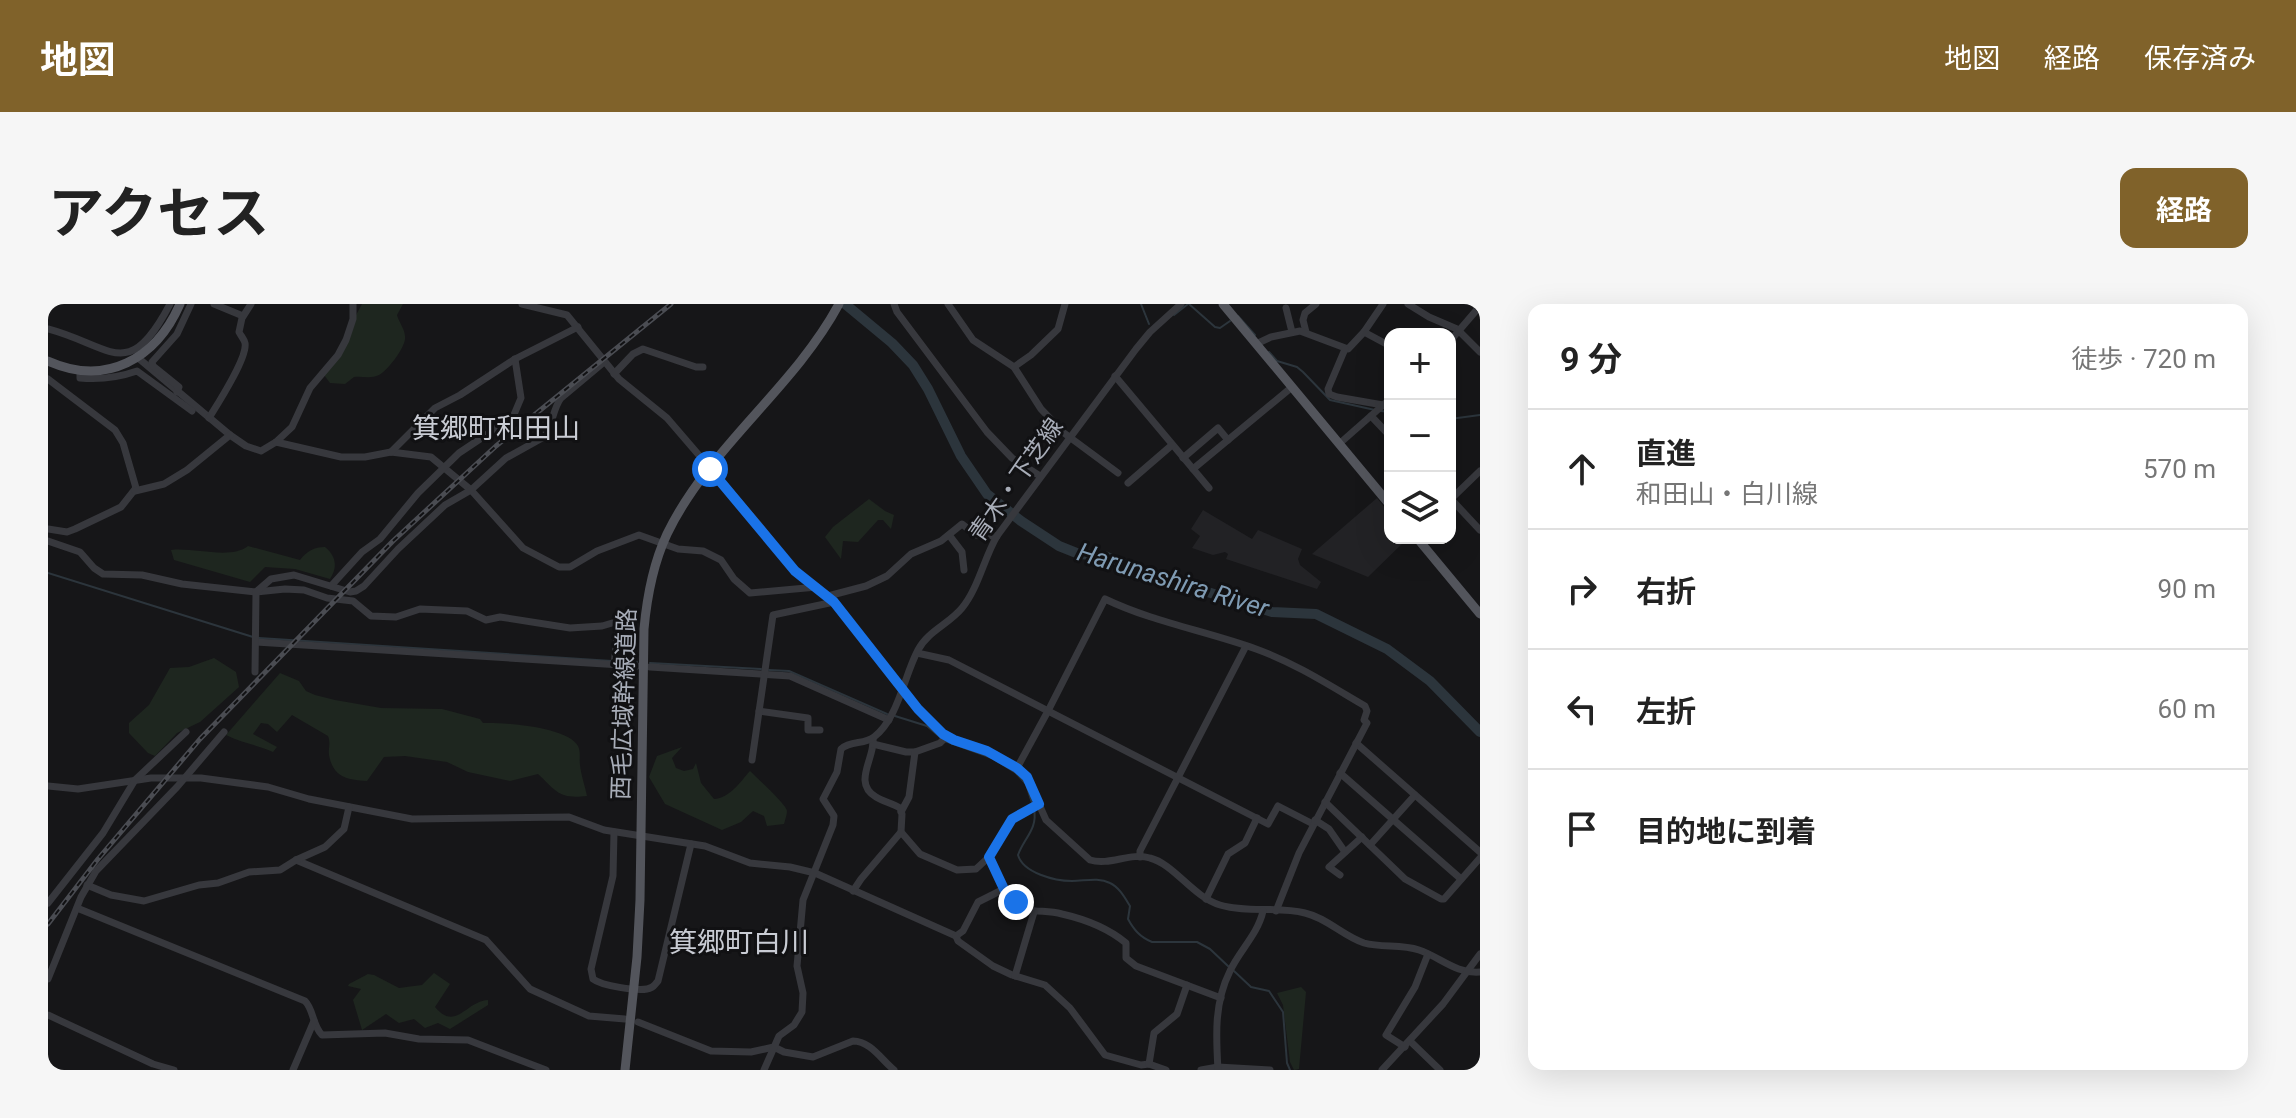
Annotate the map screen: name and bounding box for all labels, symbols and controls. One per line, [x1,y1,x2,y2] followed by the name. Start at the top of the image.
[40,38,116,82] text: 地図
[1944,42,2000,75] text: 地図
[2044,42,2100,75] text: 経路
[2144,42,2256,75] text: 保存済み
[2120,168,2248,248] button: 経路
[48,181,269,247] text: アクセス
[1384,328,1456,544] map controls
[1384,328,1456,400] button: +
[1560,339,1622,379] text: 9 分
[2071,344,2216,374] text: 徒歩 · 720 m
[1384,400,1456,472] button: −
[412,412,580,445] district label: 箕郷町和田山
[963,413,1069,547] street label: 青木・下芝線
[1636,436,1696,471] text: 直進
[1560,447,1604,491] icon: ahead
[692,451,728,487] route start
[2143,454,2216,484] text: 570 m
[1384,472,1456,544] button: layers
[1636,479,1818,509] text: 和田山・白川線
[1074,537,1274,624] water label: Harunashira River
[1560,567,1604,611] icon: right
[1636,574,1696,609] text: 右折
[2158,574,2216,604] text: 90 m
[607,608,641,800] street label: 西毛広域幹線道路
[1560,687,1604,731] icon: left
[1636,694,1696,729] text: 左折
[2158,694,2216,724] text: 60 m
[1560,807,1604,851] icon: arrive
[1636,814,1816,849] text: 目的地に到着
[998,884,1034,920] route end
[669,926,809,959] district label: 箕郷町白川

